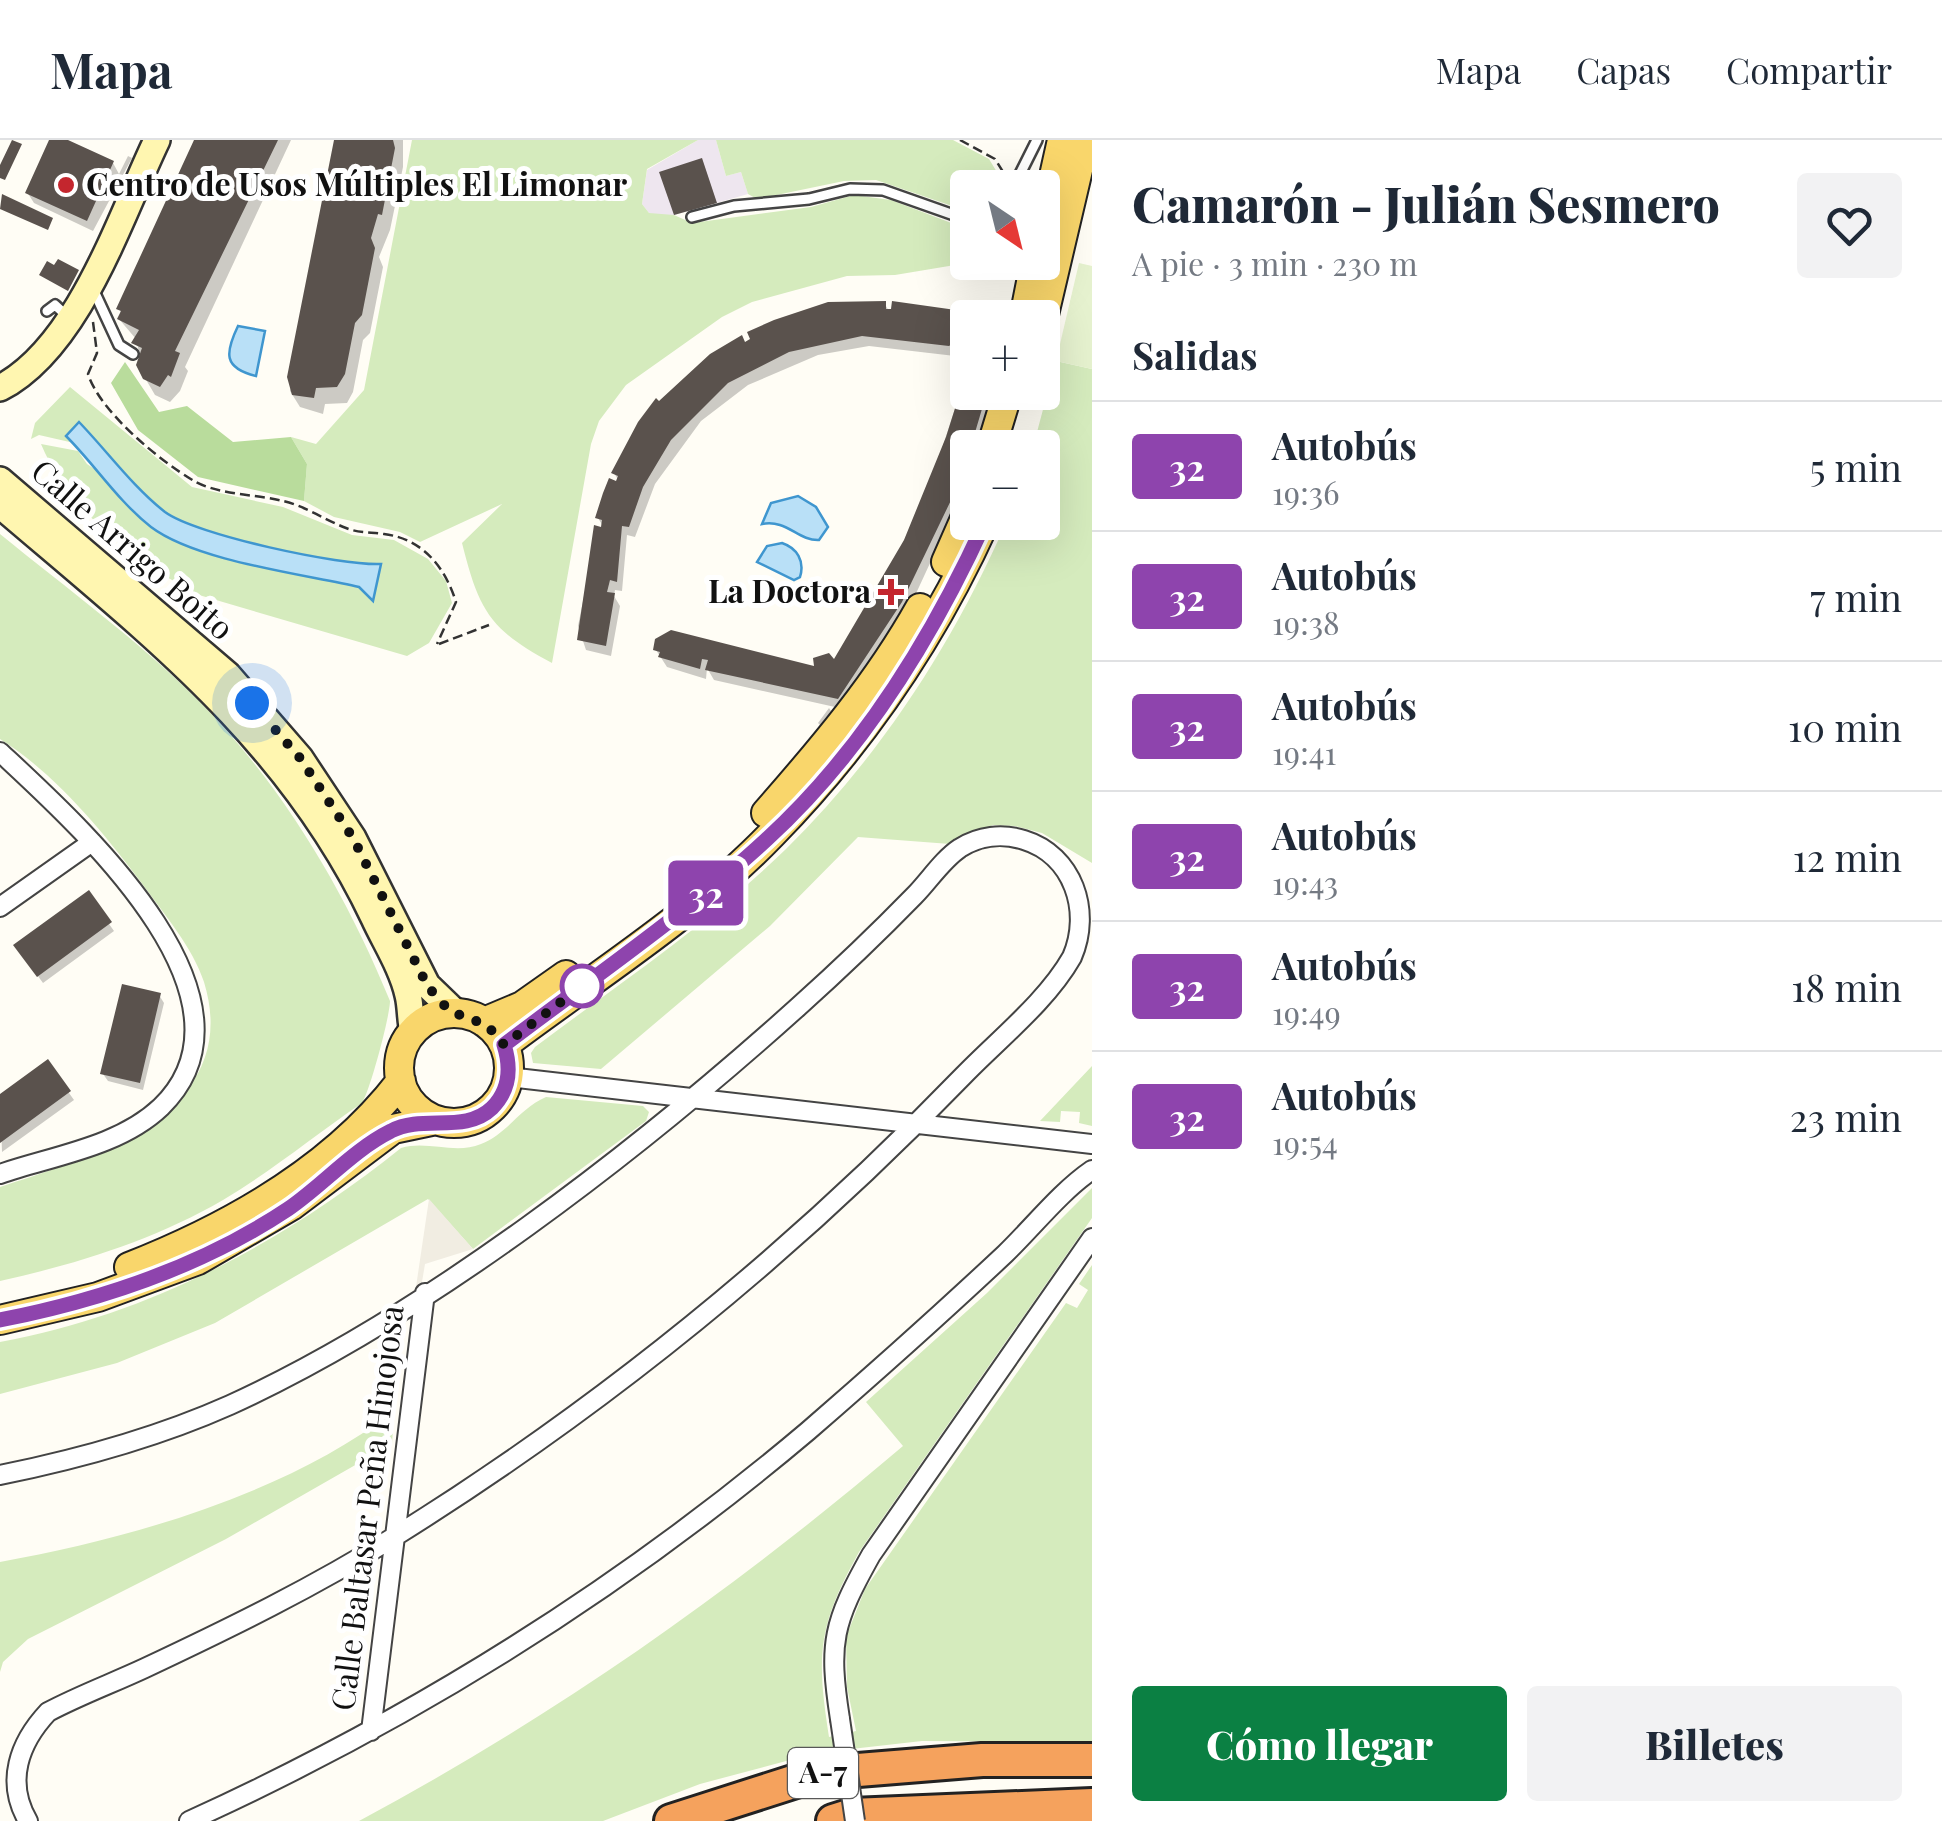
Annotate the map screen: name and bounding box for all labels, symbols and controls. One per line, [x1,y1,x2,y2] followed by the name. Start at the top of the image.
[50,37,173,101] text: Mapa
[1436,46,1521,93] text: Mapa
[1576,46,1671,93] text: Capas
[1726,46,1892,93] text: Compartir
[86,161,627,204] place label: Centro de Usos Múltiples El Limonar
[950,170,1060,280] north arrow
[950,170,1060,540] map controls
[1132,171,1720,235] text: Camarón - Julián Sesmero
[1797,173,1902,278] button: heart
[55,174,77,196] marker: Centro de Usos Múltiples El Limonar
[1132,241,1418,284] text: A pie · 3 min · 230 m
[950,300,1060,410] button: +
[1132,329,1258,380] text: Salidas
[1272,419,1417,470] text: Autobús
[950,430,1060,540] button: −
[1810,441,1902,492] text: 5 min
[1169,443,1205,490] text: 32
[23,448,244,648] street label: Calle Arrigo Boito
[1272,470,1340,513] text: 19:36
[1272,549,1417,600] text: Autobús
[708,568,871,611] place label: La Doctora
[1810,571,1902,622] text: 7 min
[1169,573,1205,620] text: 32
[880,581,902,603] marker: La Doctora
[1272,600,1340,643] text: 19:38
[227,678,277,728] your location
[1272,679,1417,730] text: Autobús
[1788,701,1902,752] text: 10 min
[1169,703,1205,750] text: 32
[1272,730,1336,773] text: 19:41
[1272,809,1417,860] text: Autobús
[1793,831,1902,882] text: 12 min
[1169,833,1205,880] text: 32
[661,860,751,926] line badge: 32
[1272,860,1338,903] text: 19:43
[688,870,724,917] text: 32
[1272,939,1417,990] text: Autobús
[1791,961,1902,1012] text: 18 min
[1169,963,1205,1010] text: 32
[561,965,603,1007] unlabelled marker
[1272,990,1341,1033] text: 19:49
[1272,1069,1417,1120] text: Autobús
[1790,1091,1902,1142] text: 23 min
[1169,1093,1205,1140] text: 32
[1272,1120,1338,1163] text: 19:54
[319,1303,412,1713] street label: Calle Baltasar Peña Hinojosa
[1132,1686,1507,1801] button: Cómo llegar
[1527,1686,1902,1801] button: Billetes
[788,1748,858,1798] road number: A-7

